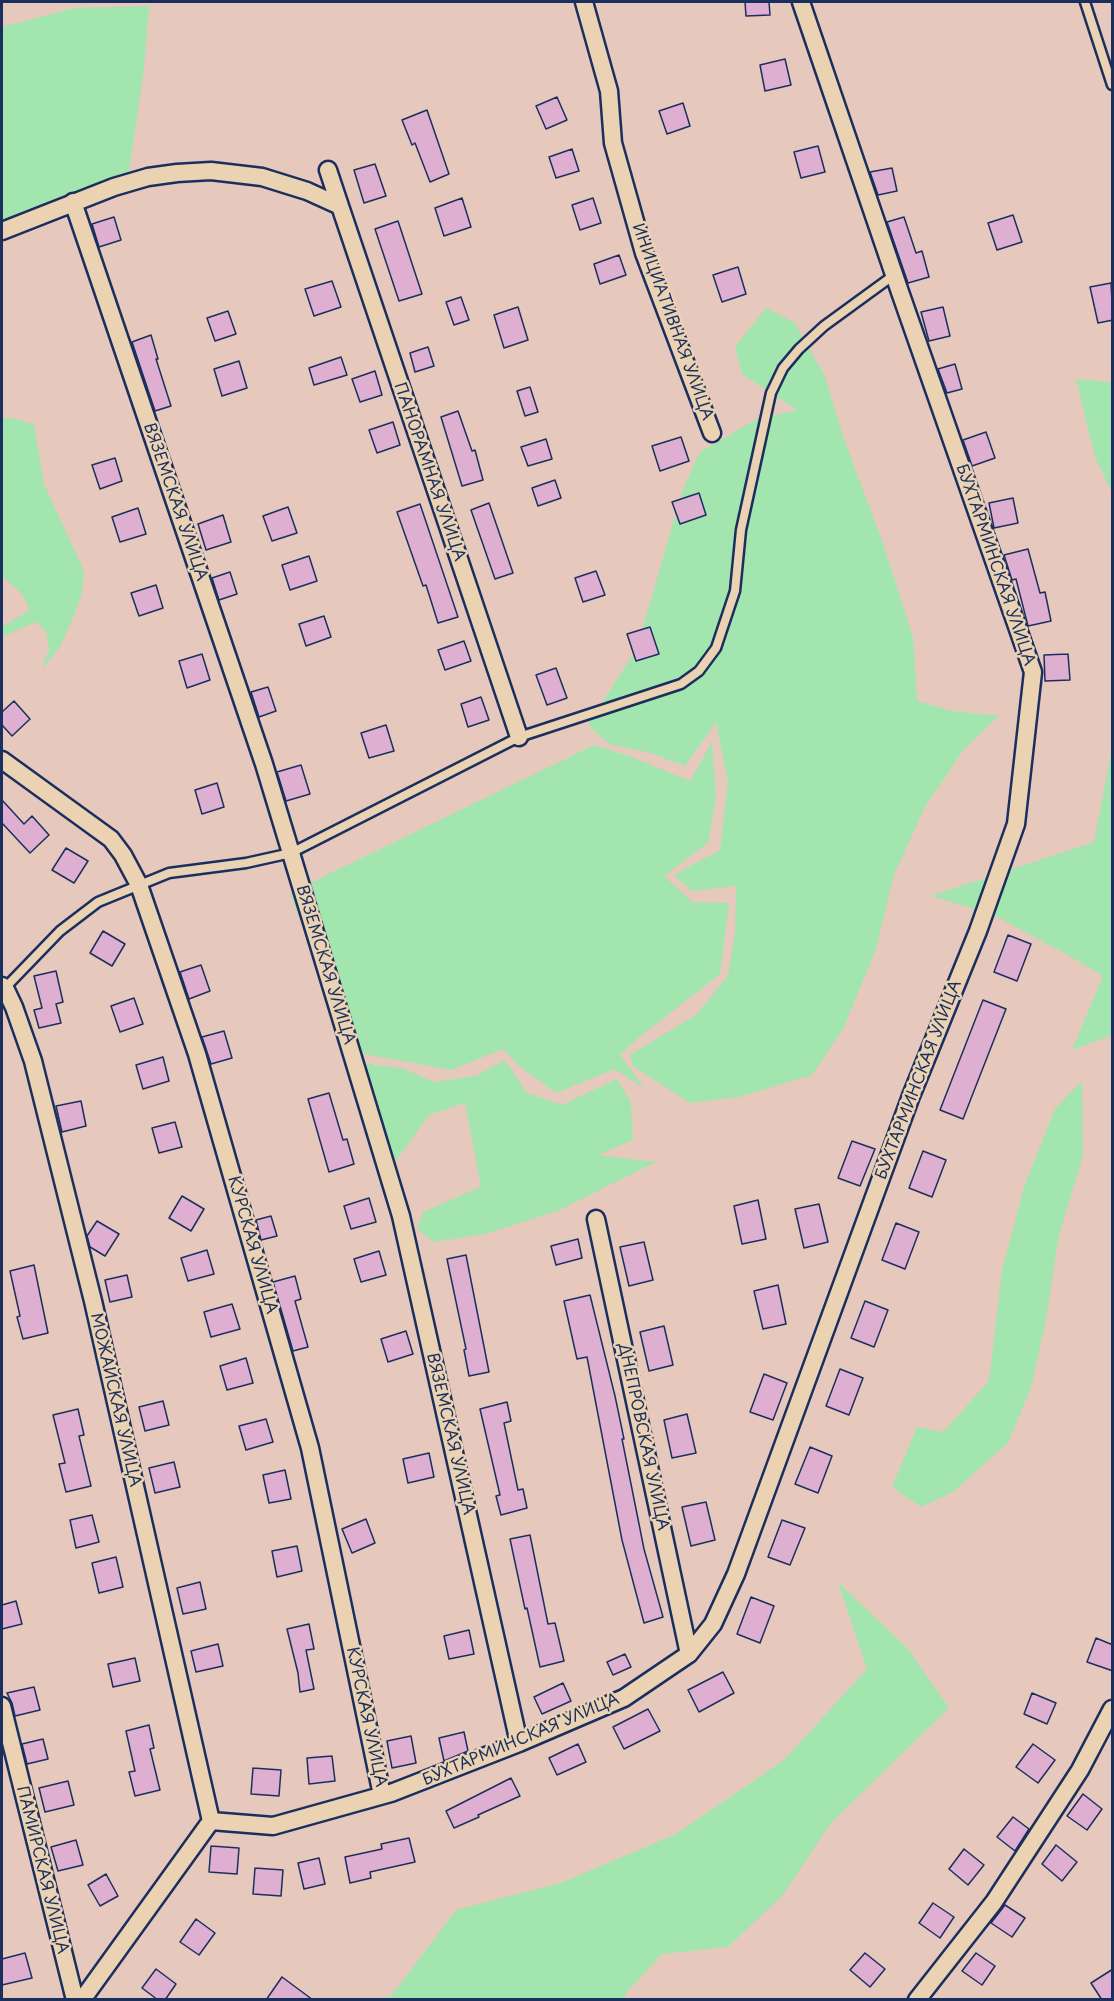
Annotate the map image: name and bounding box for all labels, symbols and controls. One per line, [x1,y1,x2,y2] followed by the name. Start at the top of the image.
[627,221,717,423] street label: ИНИЦИАТИВНАЯ УЛИЦА
[389,380,469,564] street label: ПАНОРАМНАЯ УЛИЦА
[139,420,211,584] street label: ВЯЗЕМСКАЯ УЛИЦА
[951,462,1039,668] street label: БУХТАРМИНСКАЯ УЛИЦА
[292,883,358,1047] street label: ВЯЗЕМСКАЯ УЛИЦА
[872,978,966,1182] street label: БУХТАРМИНСКАЯ УЛИЦА
[223,1174,281,1316] street label: КУРСКАЯ УЛИЦА
[86,1311,144,1489] street label: МОЖАЙСКАЯ УЛИЦА
[614,1342,672,1532] street label: ДНЕПРОВСКАЯ УЛИЦА
[422,1351,478,1517] street label: ВЯЗЕМСКАЯ УЛИЦА
[342,1645,390,1789] street label: КУРСКАЯ УЛИЦА
[420,1690,622,1790] street label: БУХТАРМИНСКАЯ УЛИЦА
[12,1784,72,1956] street label: ПАМИРСКАЯ УЛИЦА

